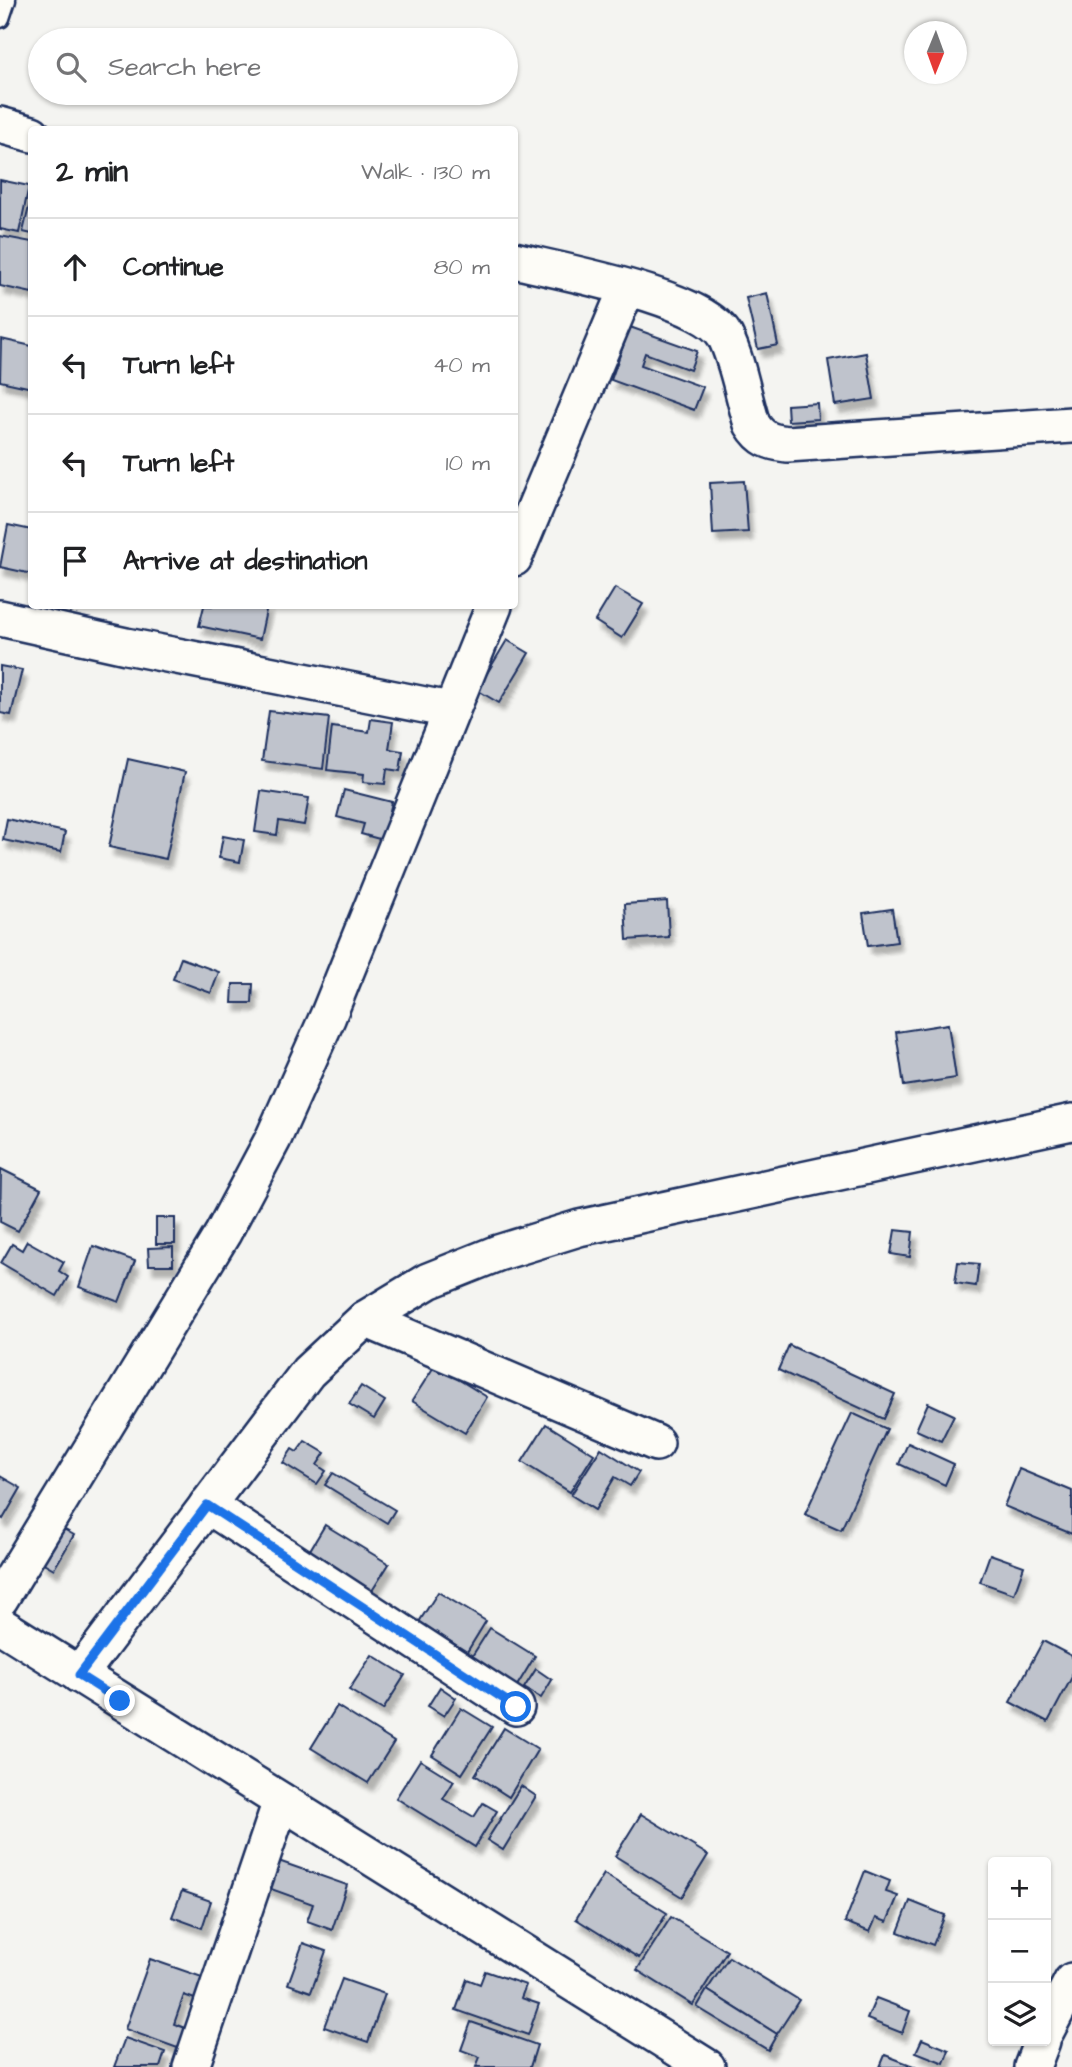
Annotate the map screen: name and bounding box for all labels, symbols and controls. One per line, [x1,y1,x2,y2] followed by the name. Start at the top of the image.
[904,21,967,84] north arrow
[28,28,518,105] search box
[52,48,90,86] icon: search
[108,49,261,85] text: Search here
[56,151,128,193] text: 2 min
[361,156,490,188] text: Walk · 130 m
[56,248,94,286] icon: ahead
[123,249,224,285] text: Continue
[433,251,490,283] text: 80 m
[56,346,94,384] icon: left
[123,347,234,383] text: Turn left
[433,349,490,381] text: 40 m
[56,444,94,482] icon: left
[123,445,234,481] text: Turn left
[445,447,490,479] text: 10 m
[56,542,94,580] icon: arrive
[123,543,368,579] text: Arrive at destination
[104,1685,135,1716] route end
[500,1691,531,1722] route start
[988,1857,1051,2046] map controls
[988,1857,1051,1920] button: +
[988,1920,1051,1983] button: −
[988,1983,1051,2046] button: layers

